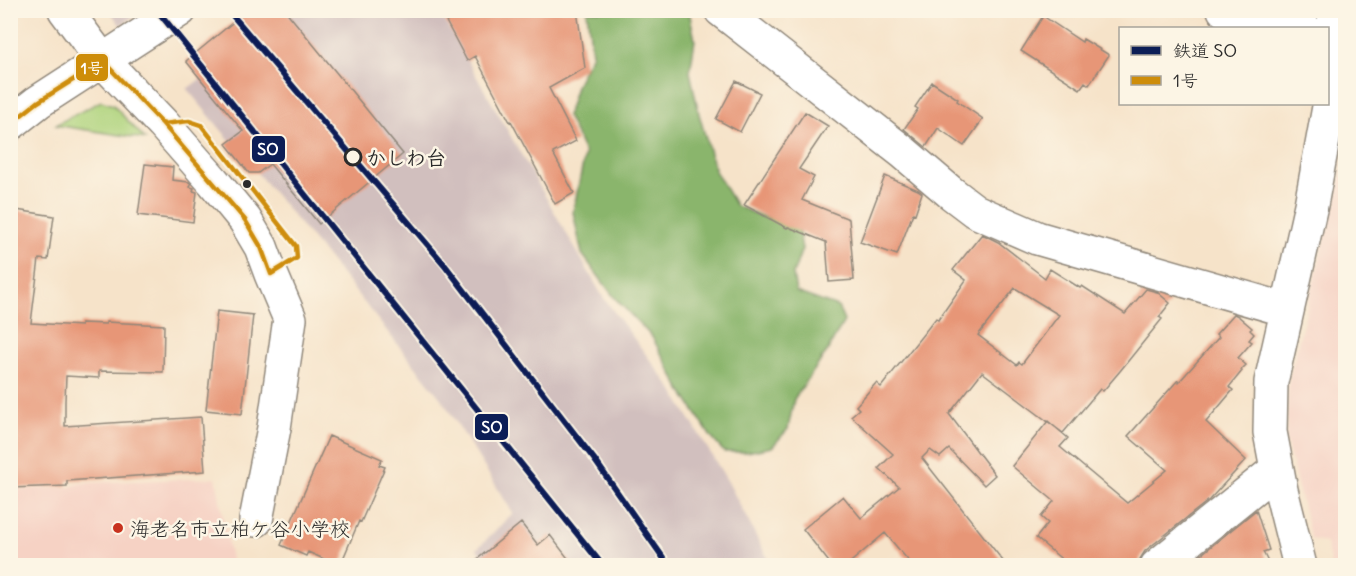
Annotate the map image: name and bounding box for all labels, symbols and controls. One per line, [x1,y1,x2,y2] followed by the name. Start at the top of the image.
[1119,27,1329,105] legend
[1173,39,1237,62] text: 鉄道 SO
[75,53,109,82] line badge: 1号
[81,58,103,78] text: 1号
[1173,69,1198,92] text: 1号
[251,135,286,163] line badge: SO
[257,139,279,159] text: SO
[366,145,446,170] place label: かしわ台
[344,148,362,166] marker: かしわ台
[241,178,253,190] unlabelled marker
[474,413,509,441] line badge: SO
[481,417,503,437] text: SO
[130,516,350,541] place label: 海老名市立柏ケ谷小学校
[111,521,125,535] marker: 海老名市立柏ケ谷小学校

